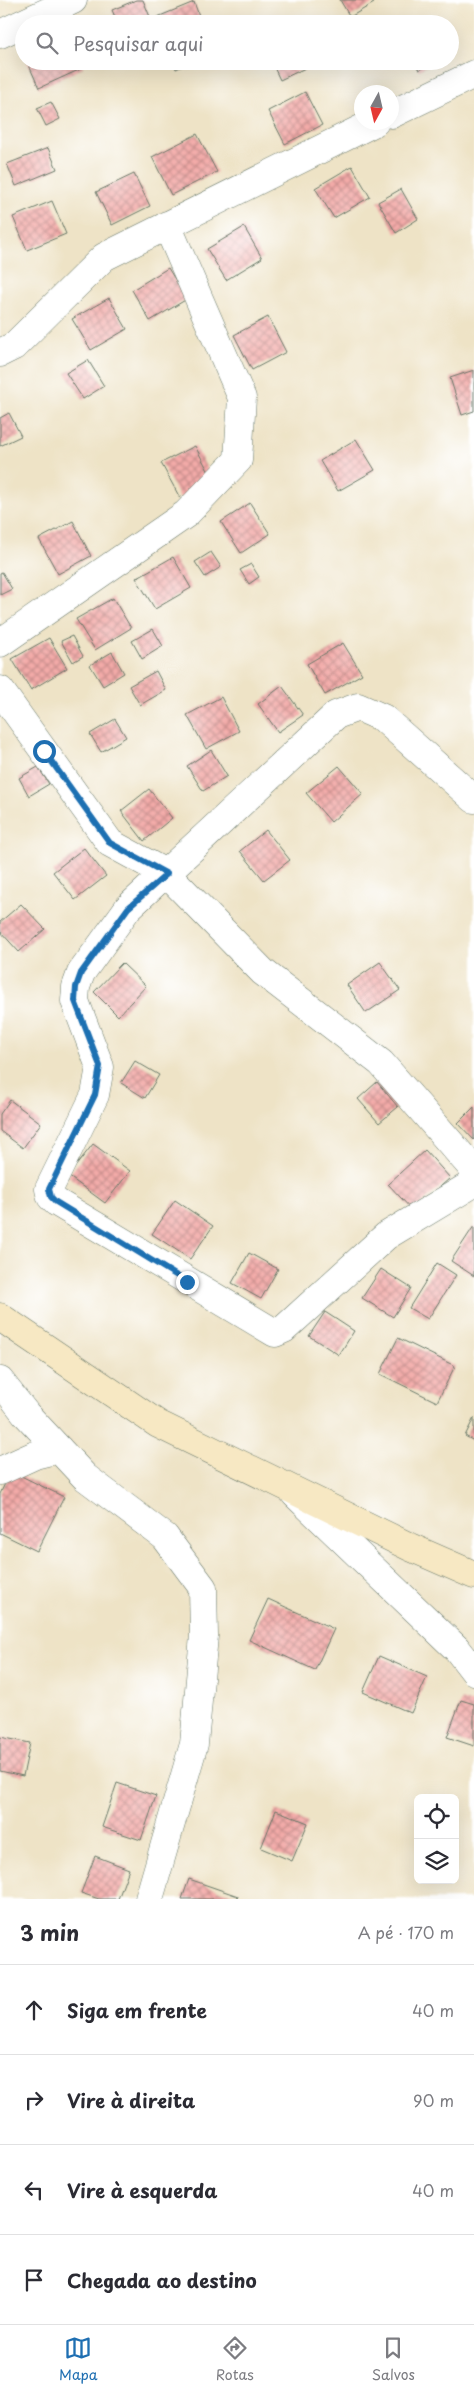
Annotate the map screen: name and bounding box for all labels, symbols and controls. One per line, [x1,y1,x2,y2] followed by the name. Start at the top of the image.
[15,15,459,70] search box
[33,29,61,57] icon: search
[73,29,203,57] text: Pesquisar aqui
[354,85,399,130] north arrow
[33,740,56,763] route start
[176,1271,199,1294] route end
[414,1794,459,1884] map controls
[414,1794,459,1839] button: locate
[414,1839,459,1884] button: layers
[20,1916,79,1948] text: 3 min
[358,1920,454,1944] text: A pé · 170 m
[20,1996,48,2024] icon: ahead
[67,1996,207,2024] text: Siga em frente
[412,1998,454,2022] text: 40 m
[20,2086,48,2114] icon: right
[67,2086,195,2114] text: Vire à direita
[413,2088,454,2112] text: 90 m
[20,2176,48,2204] icon: left
[67,2176,218,2204] text: Vire à esquerda
[412,2178,454,2202] text: 40 m
[20,2266,48,2294] icon: arrive
[67,2266,257,2294] text: Chegada ao destino
[59,2334,98,2385] tab: Mapa
[216,2334,254,2385] tab: Rotas
[372,2334,415,2385] tab: Salvos

